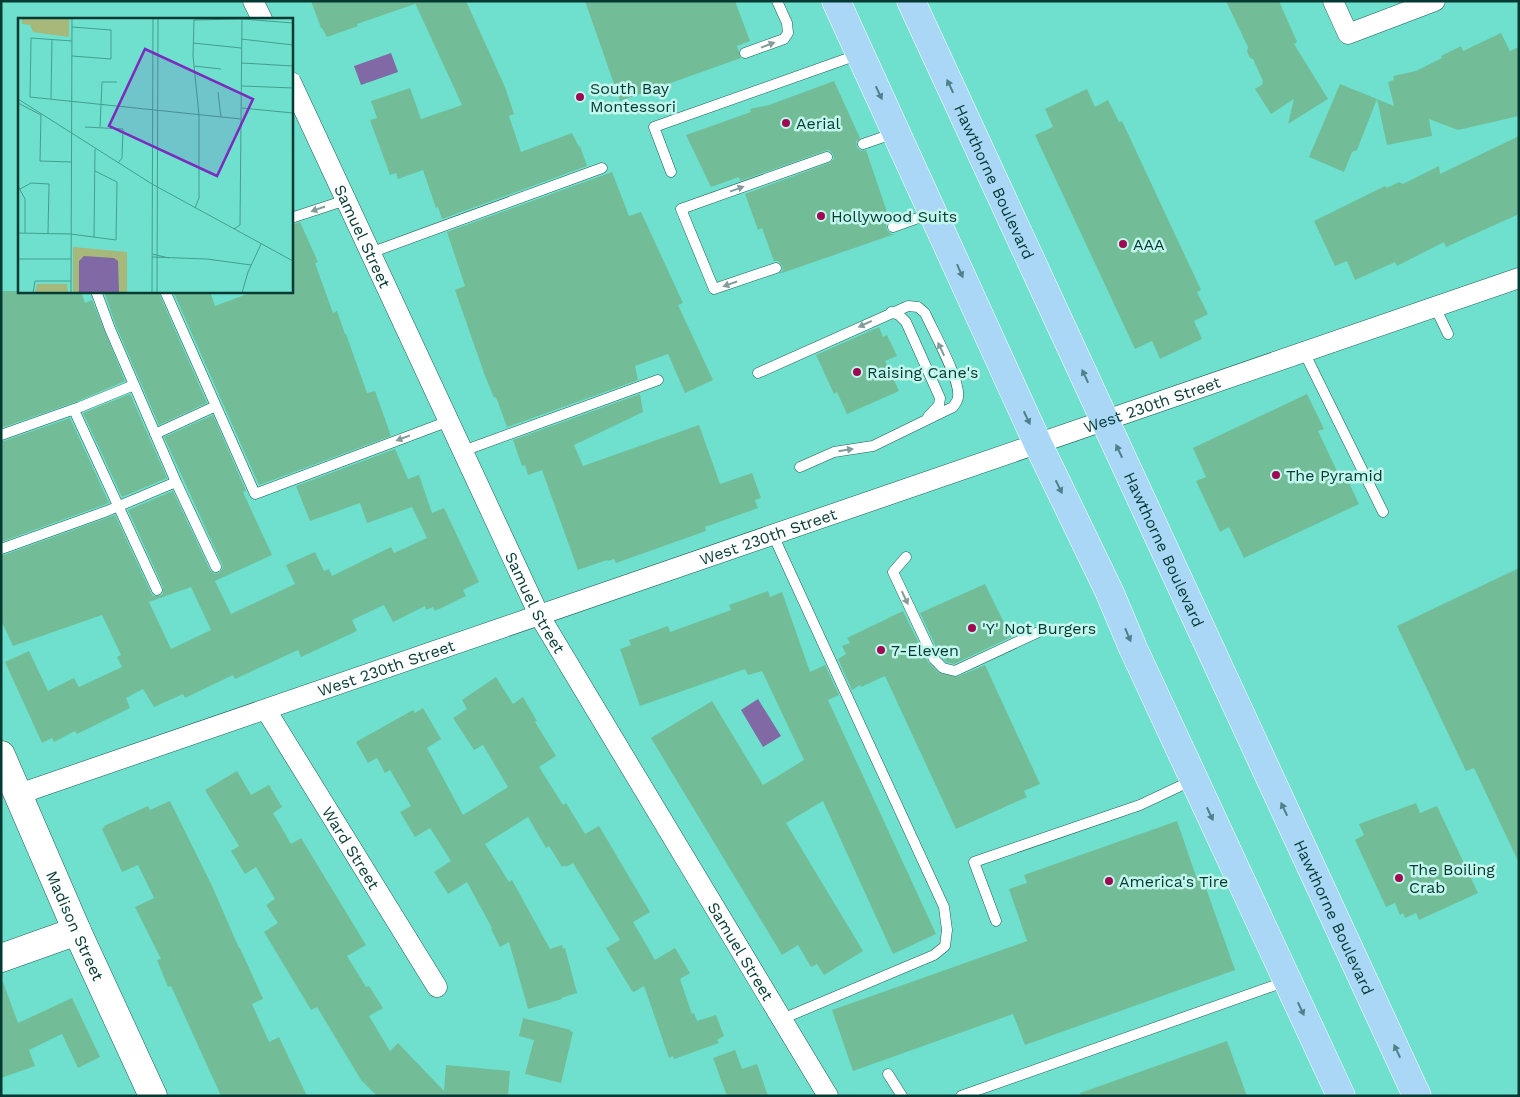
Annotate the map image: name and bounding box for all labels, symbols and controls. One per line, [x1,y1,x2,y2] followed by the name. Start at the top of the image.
[18,18,292,292] inset map
[760,40,775,48] one-way arrow
[590,79,676,116] place label: South Bay Montessori
[946,79,954,93] one-way arrow
[875,86,883,100] one-way arrow
[574,91,586,103] marker: South Bay Montessori
[950,101,1038,262] street label: Hawthorne Boulevard
[796,114,840,133] place label: Aerial
[780,117,792,129] marker: Aerial
[331,182,395,291] street label: Samuel Street
[730,185,745,193] one-way arrow
[311,206,326,213] one-way arrow
[831,207,957,226] place label: Hollywood Suits
[815,210,827,222] marker: Hollywood Suits
[1133,235,1165,254] place label: AAA
[1117,238,1129,250] marker: AAA
[956,264,964,278] one-way arrow
[722,280,737,288] one-way arrow
[858,320,872,328] one-way arrow
[937,342,945,356] one-way arrow
[867,363,978,382] place label: Raising Cane's
[851,366,863,378] marker: Raising Cane's
[1080,369,1088,383] one-way arrow
[1081,372,1223,437] street label: West 230th Street
[1023,411,1031,426] one-way arrow
[395,434,410,442] one-way arrow
[1115,444,1123,458] one-way arrow
[838,446,854,454] one-way arrow
[1286,466,1383,485] place label: The Pyramid
[1120,469,1208,630] street label: Hawthorne Boulevard
[1270,469,1282,481] marker: The Pyramid
[1055,480,1064,495] one-way arrow
[697,504,839,569] street label: West 230th Street
[501,549,569,657] street label: Samuel Street
[902,591,910,605] one-way arrow
[982,619,1096,638] place label: 'Y' Not Burgers
[966,622,978,634] marker: 'Y' Not Burgers
[1124,628,1132,642] one-way arrow
[315,635,457,700] street label: West 230th Street
[891,641,959,660] place label: 7-Eleven
[875,644,887,656] marker: 7-Eleven
[1280,802,1288,816] one-way arrow
[318,803,384,893] street label: Ward Street
[1207,807,1215,821] one-way arrow
[1290,836,1378,997] street label: Hawthorne Boulevard
[1409,860,1495,897] place label: The Boiling Crab
[43,868,108,984] street label: Madison Street
[1119,872,1228,891] place label: America's Tire
[1393,872,1405,884] marker: The Boiling Crab
[1103,875,1115,887] marker: America's Tire
[704,898,778,1004] street label: Samuel Street
[1297,1002,1305,1016] one-way arrow
[1392,1044,1401,1059] one-way arrow

